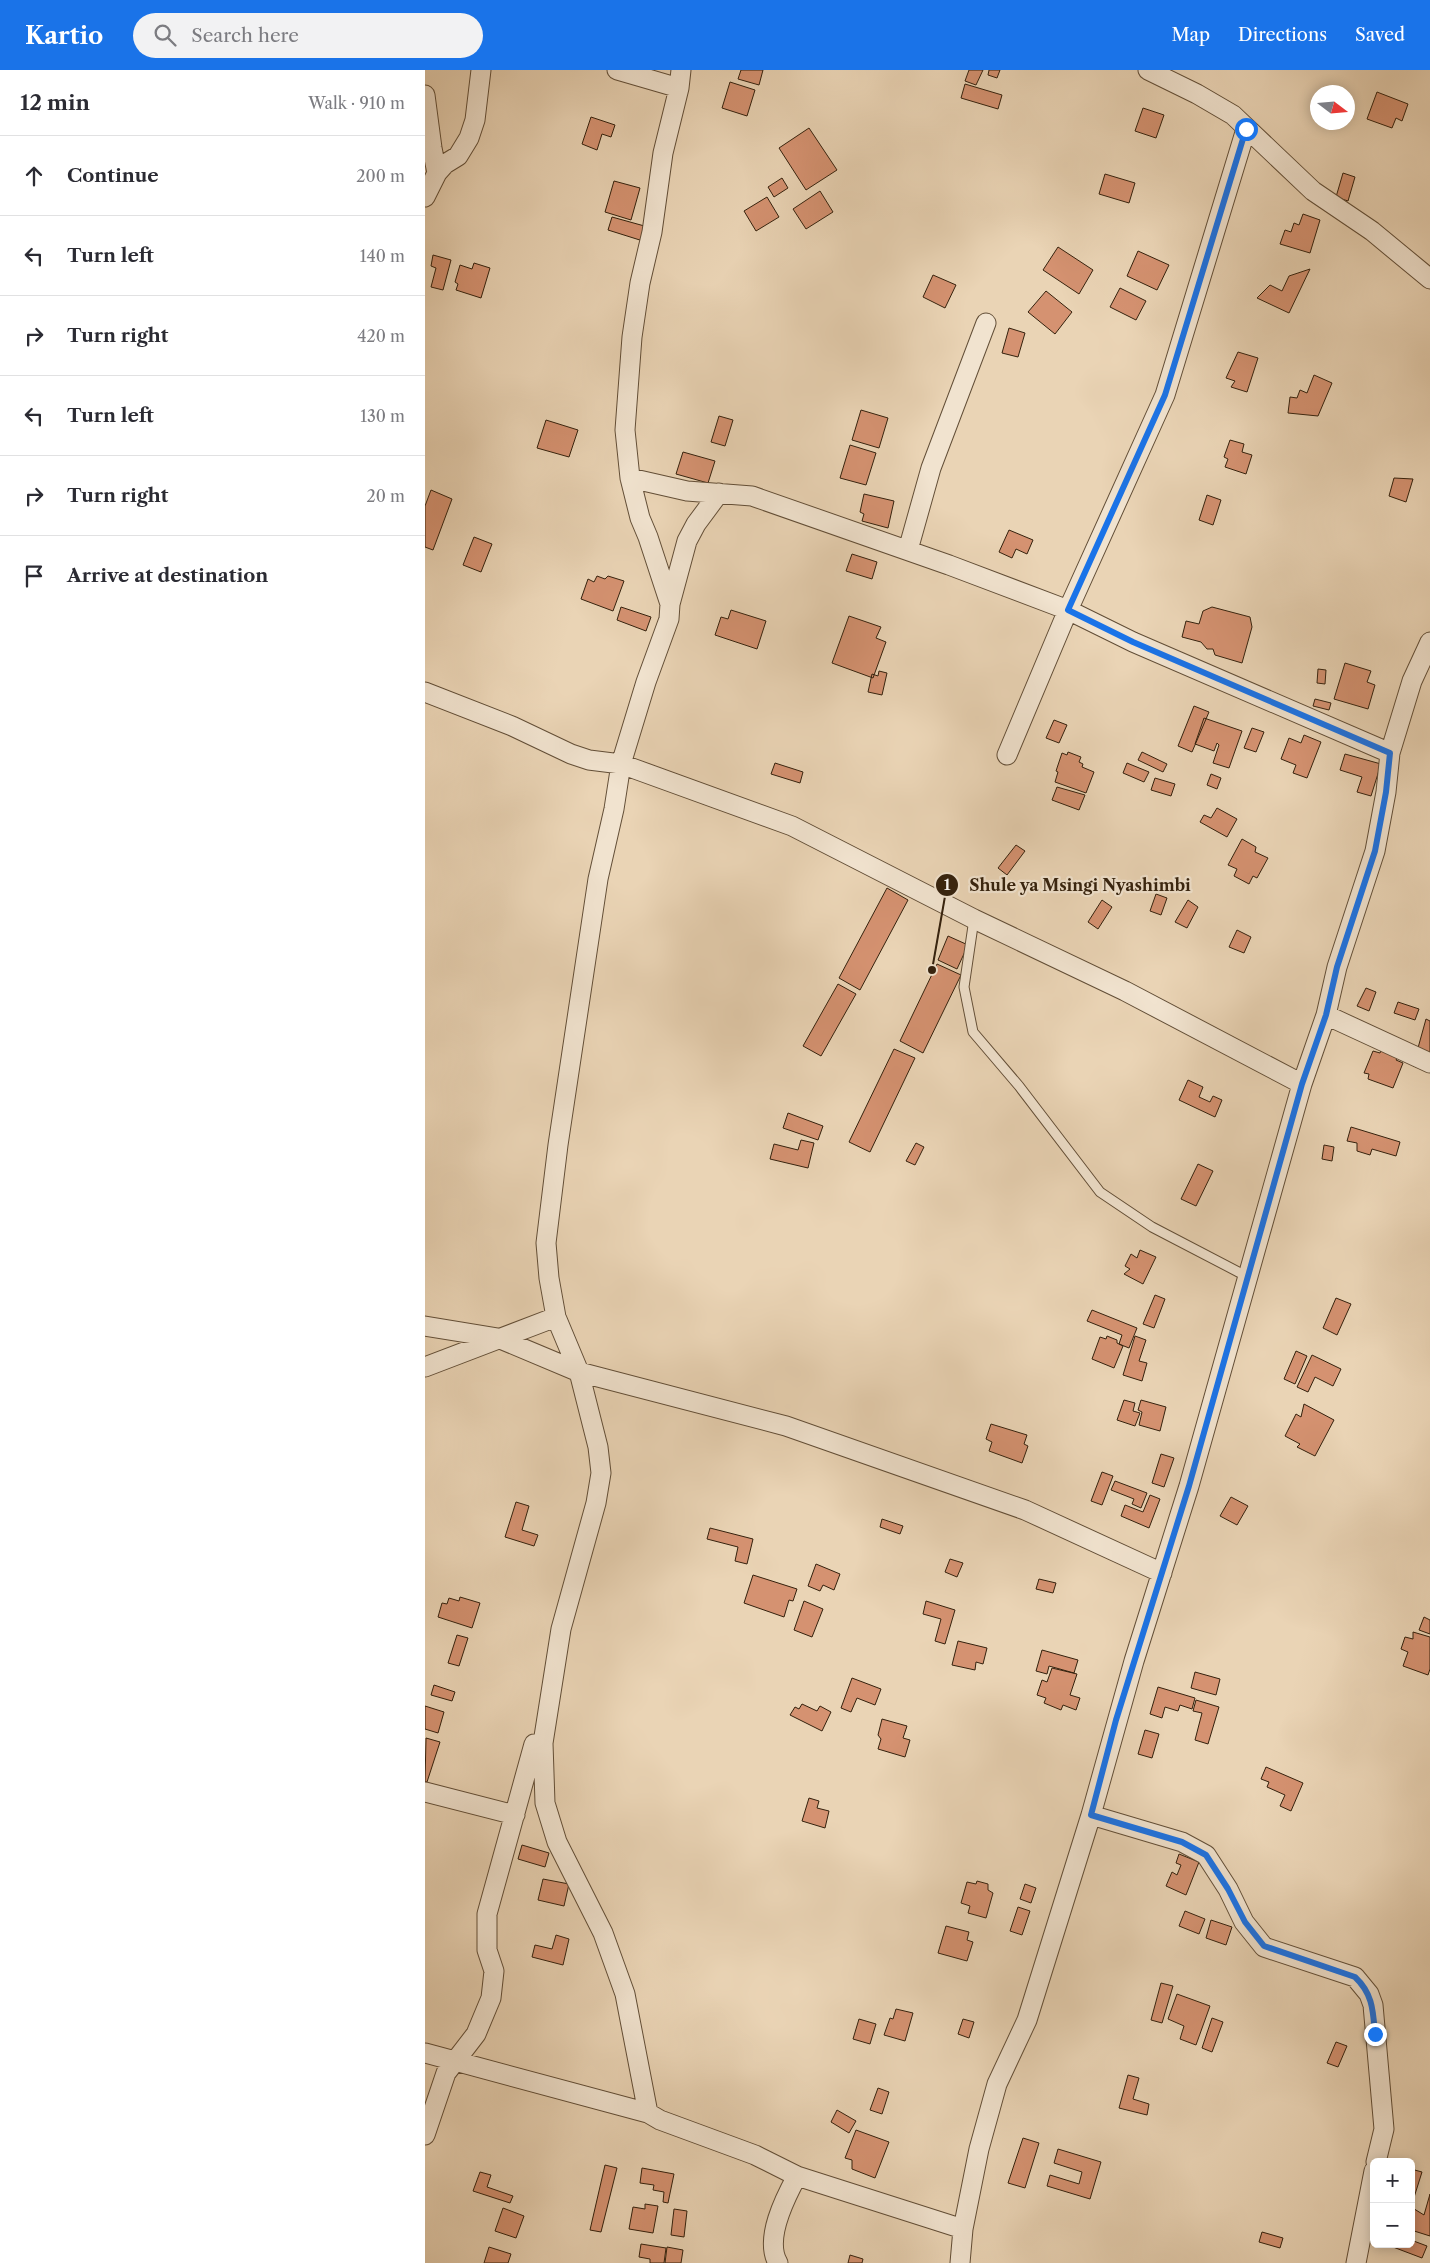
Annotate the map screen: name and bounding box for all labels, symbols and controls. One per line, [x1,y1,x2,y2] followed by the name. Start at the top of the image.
[133,13,483,58] search box
[25,21,103,50] text: Kartio
[151,21,179,49] icon: search
[191,24,299,47] text: Search here
[1171,24,1210,46] text: Map
[1238,24,1327,46] text: Directions
[1355,24,1405,46] text: Saved
[1310,85,1355,130] north arrow
[20,90,90,115] text: 12 min
[308,93,405,113] text: Walk · 910 m
[1235,118,1258,141] route start
[20,162,48,190] icon: ahead
[67,164,159,187] text: Continue
[356,166,405,186] text: 200 m
[20,242,48,270] icon: left
[67,244,154,267] text: Turn left
[360,246,405,266] text: 140 m
[20,322,48,350] icon: right
[67,324,168,347] text: Turn right
[357,326,405,346] text: 420 m
[20,402,48,430] icon: left
[67,404,154,427] text: Turn left
[360,406,405,426] text: 130 m
[20,482,48,510] icon: right
[67,484,168,507] text: Turn right
[366,486,405,506] text: 20 m
[20,562,48,590] icon: arrive
[67,564,268,587] text: Arrive at destination
[934,870,1202,901] callout: Shule ya Msingi Nyashimbi
[944,875,951,894] text: 1
[969,875,1191,895] text: Shule ya Msingi Nyashimbi
[1364,2023,1387,2046] route end
[1370,2158,1415,2248] map controls
[1370,2158,1415,2203] button: +
[1370,2203,1415,2248] button: −

